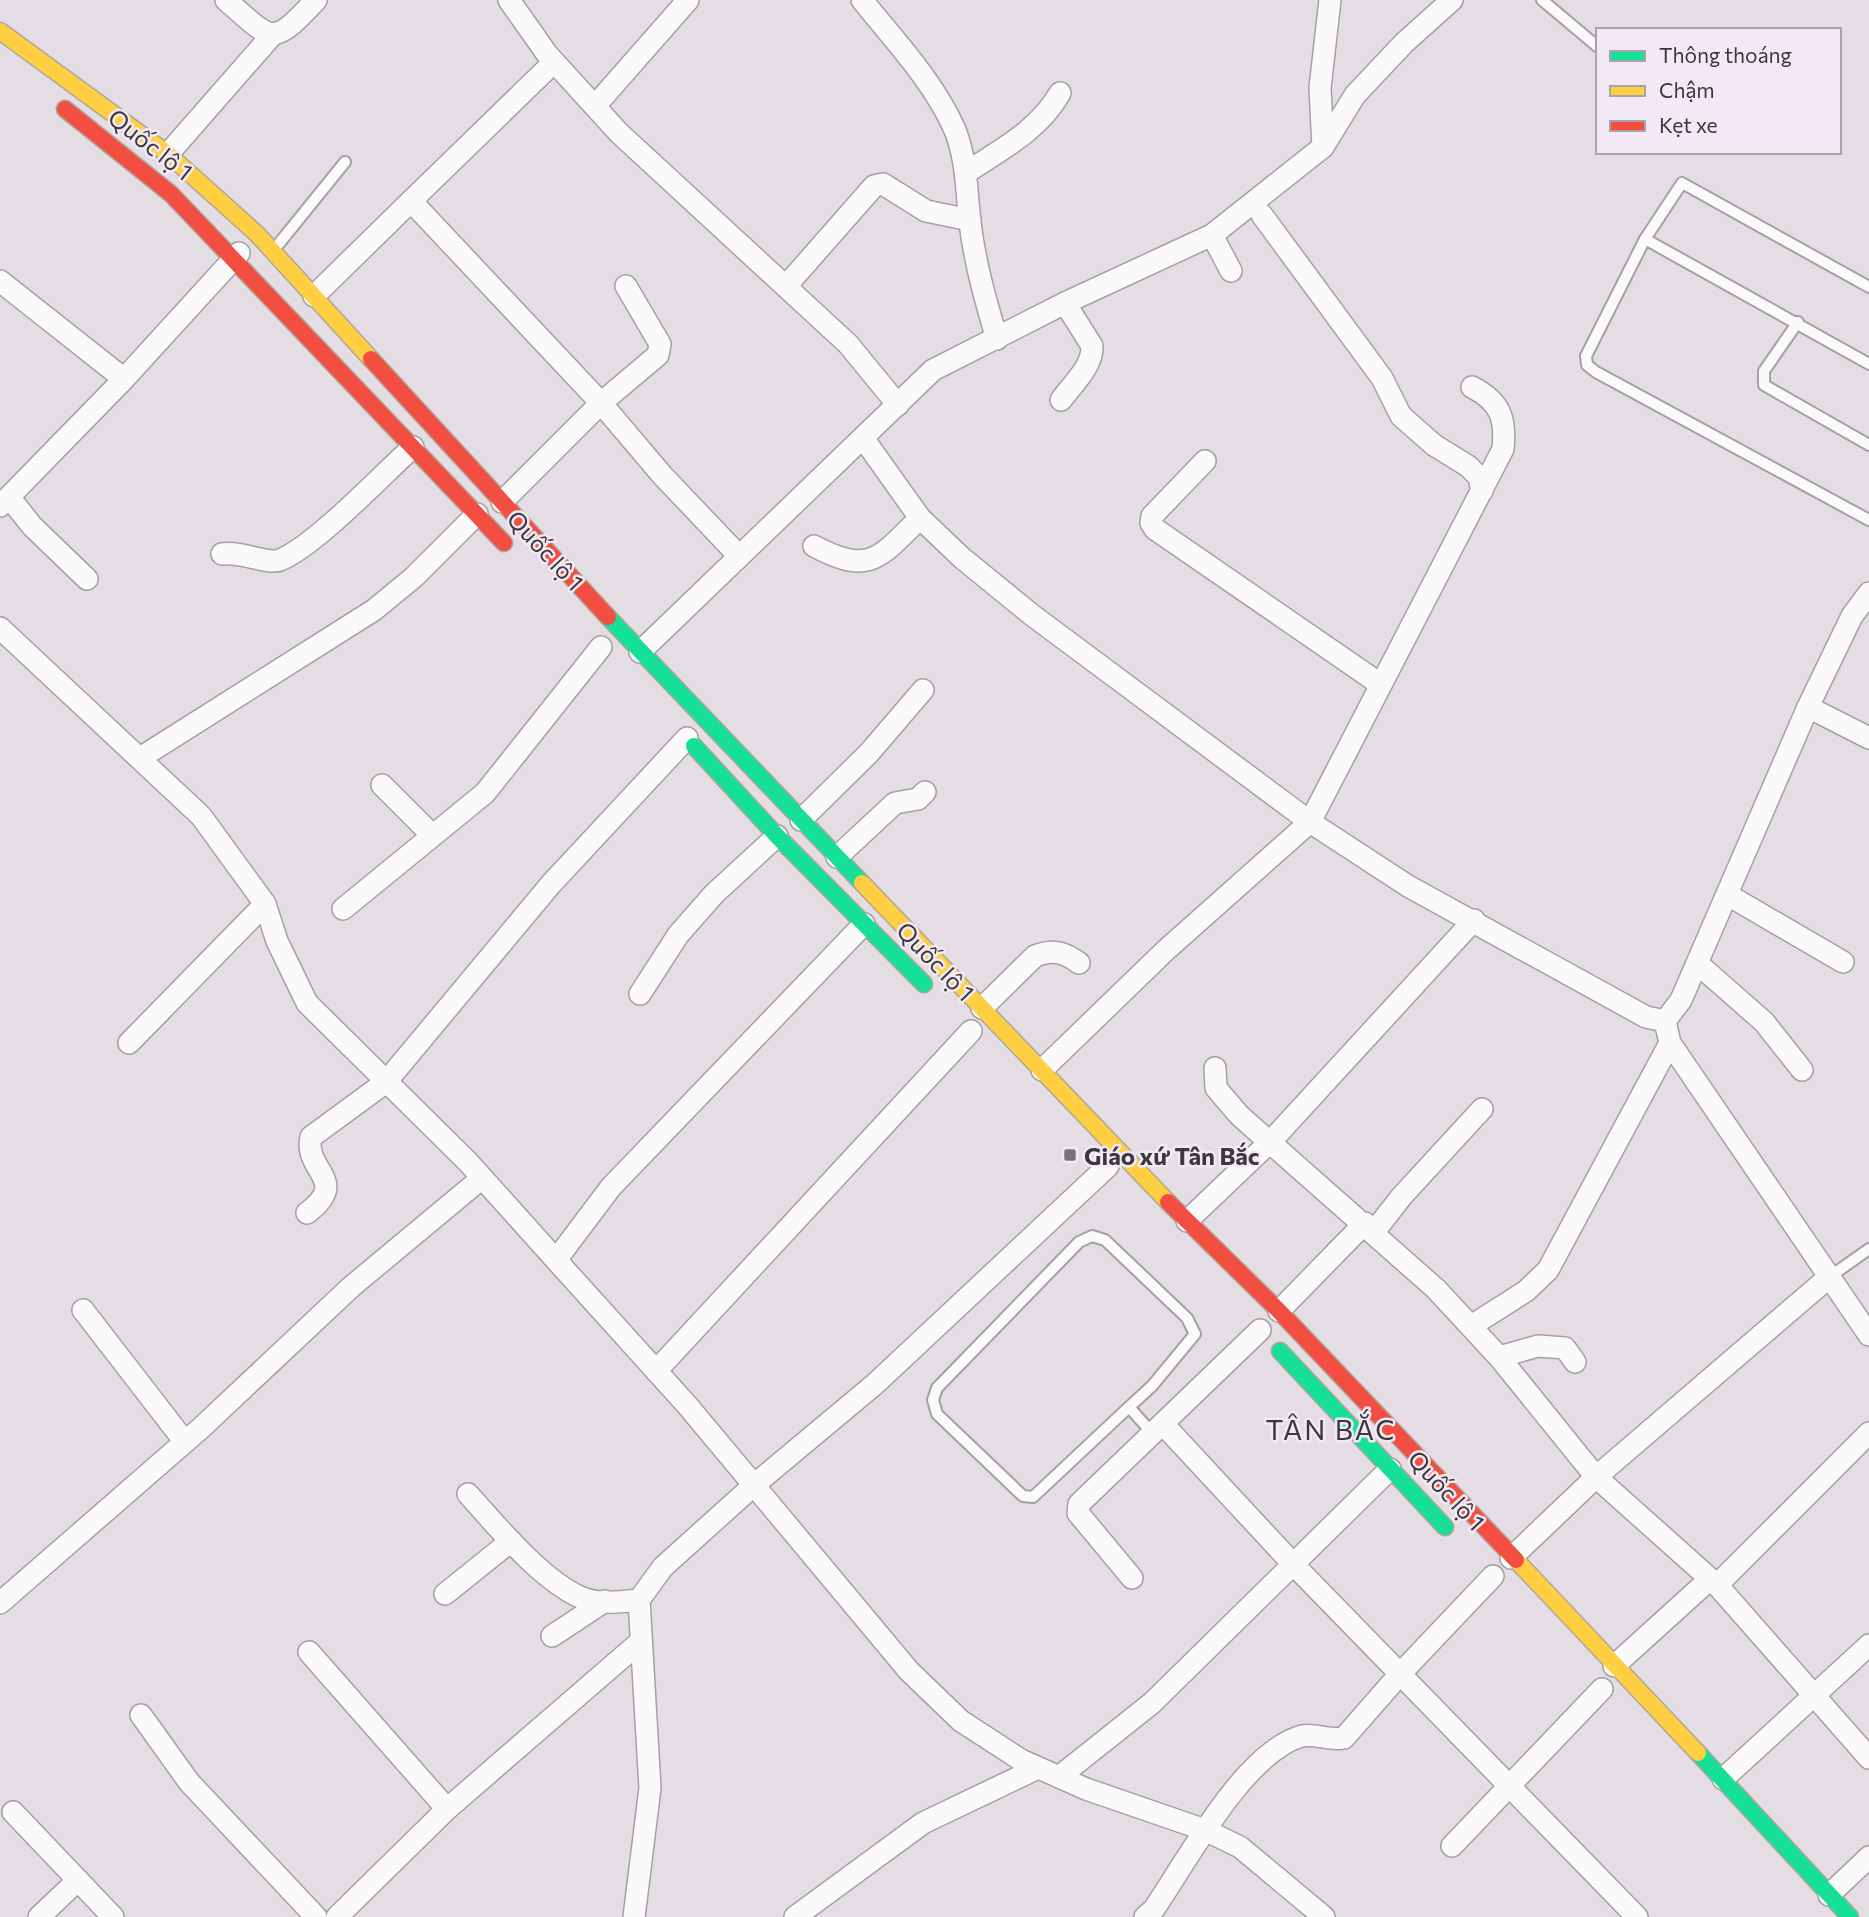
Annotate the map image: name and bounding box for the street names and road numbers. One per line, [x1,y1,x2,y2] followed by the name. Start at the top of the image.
[103,102,199,186] street label: Quốc lộ 1
[502,504,590,596] street label: Quốc lộ 1
[891,915,981,1007] street label: Quốc lộ 1
[1403,1444,1491,1536] street label: Quốc lộ 1

